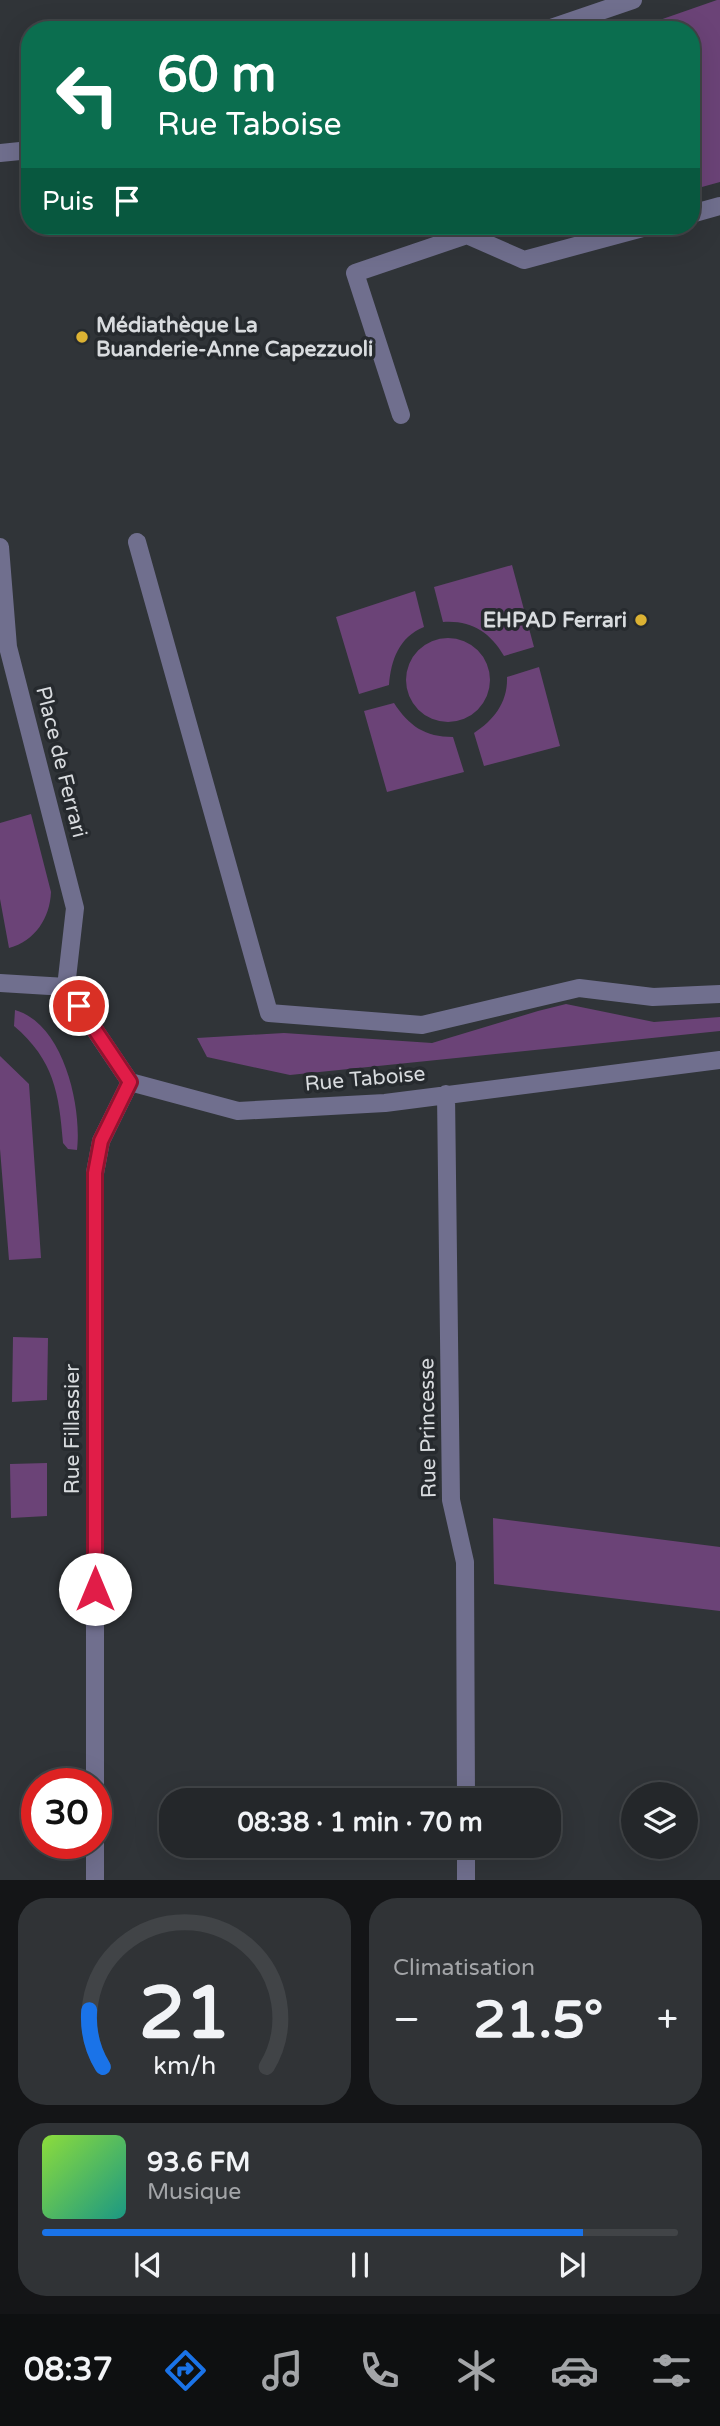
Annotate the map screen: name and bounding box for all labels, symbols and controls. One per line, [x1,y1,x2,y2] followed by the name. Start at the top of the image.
[157,46,276,105] text: 60 m
[42,49,133,140] icon: left
[157,106,342,144] text: Rue Taboise
[108,182,146,220] icon: arrive
[42,186,94,217] text: Puis
[96,313,373,362] place label: Médiathèque La Buanderie-Anne Capezzuoli
[74,329,90,345] marker: Médiathèque La Buanderie-Anne Capezzuoli
[483,608,627,633] place label: EHPAD Ferrari
[633,612,649,628] marker: EHPAD Ferrari
[30,684,92,840] street label: Place de Ferrari
[49,976,109,1036] pin
[60,987,98,1025] icon: arrive
[304,1061,427,1097] street label: Rue Taboise
[414,1358,442,1498] street label: Rue Princesse
[60,1364,85,1494] street label: Rue Fillassier
[58,1552,132,1626] position arrow
[21,1768,112,1859] speed limit sign: 30
[621,1782,698,1859] map controls
[621,1782,698,1859] button: layers
[237,1807,483,1838] text: 08:38 · 1 min · 70 m
[393,1954,535,1982] text: Climatisation
[139,1971,230,2059] text: 21
[473,1989,603,2052] text: 21.5°
[393,1997,420,2043] text: −
[657,1997,678,2043] text: +
[153,2051,216,2081] text: km/h
[147,2147,250,2178] text: 93.6 FM
[147,2178,241,2206] text: Musique
[129,2246,167,2284] icon: previous
[341,2246,379,2284] icon: pause
[553,2246,591,2284] icon: next
[161,2346,210,2395] icon: directions
[258,2346,307,2395] icon: music
[355,2346,404,2395] icon: phone
[452,2346,501,2395] icon: climate
[550,2346,599,2395] icon: car
[647,2346,696,2395] icon: filters
[24,2351,113,2389] text: 08:37

